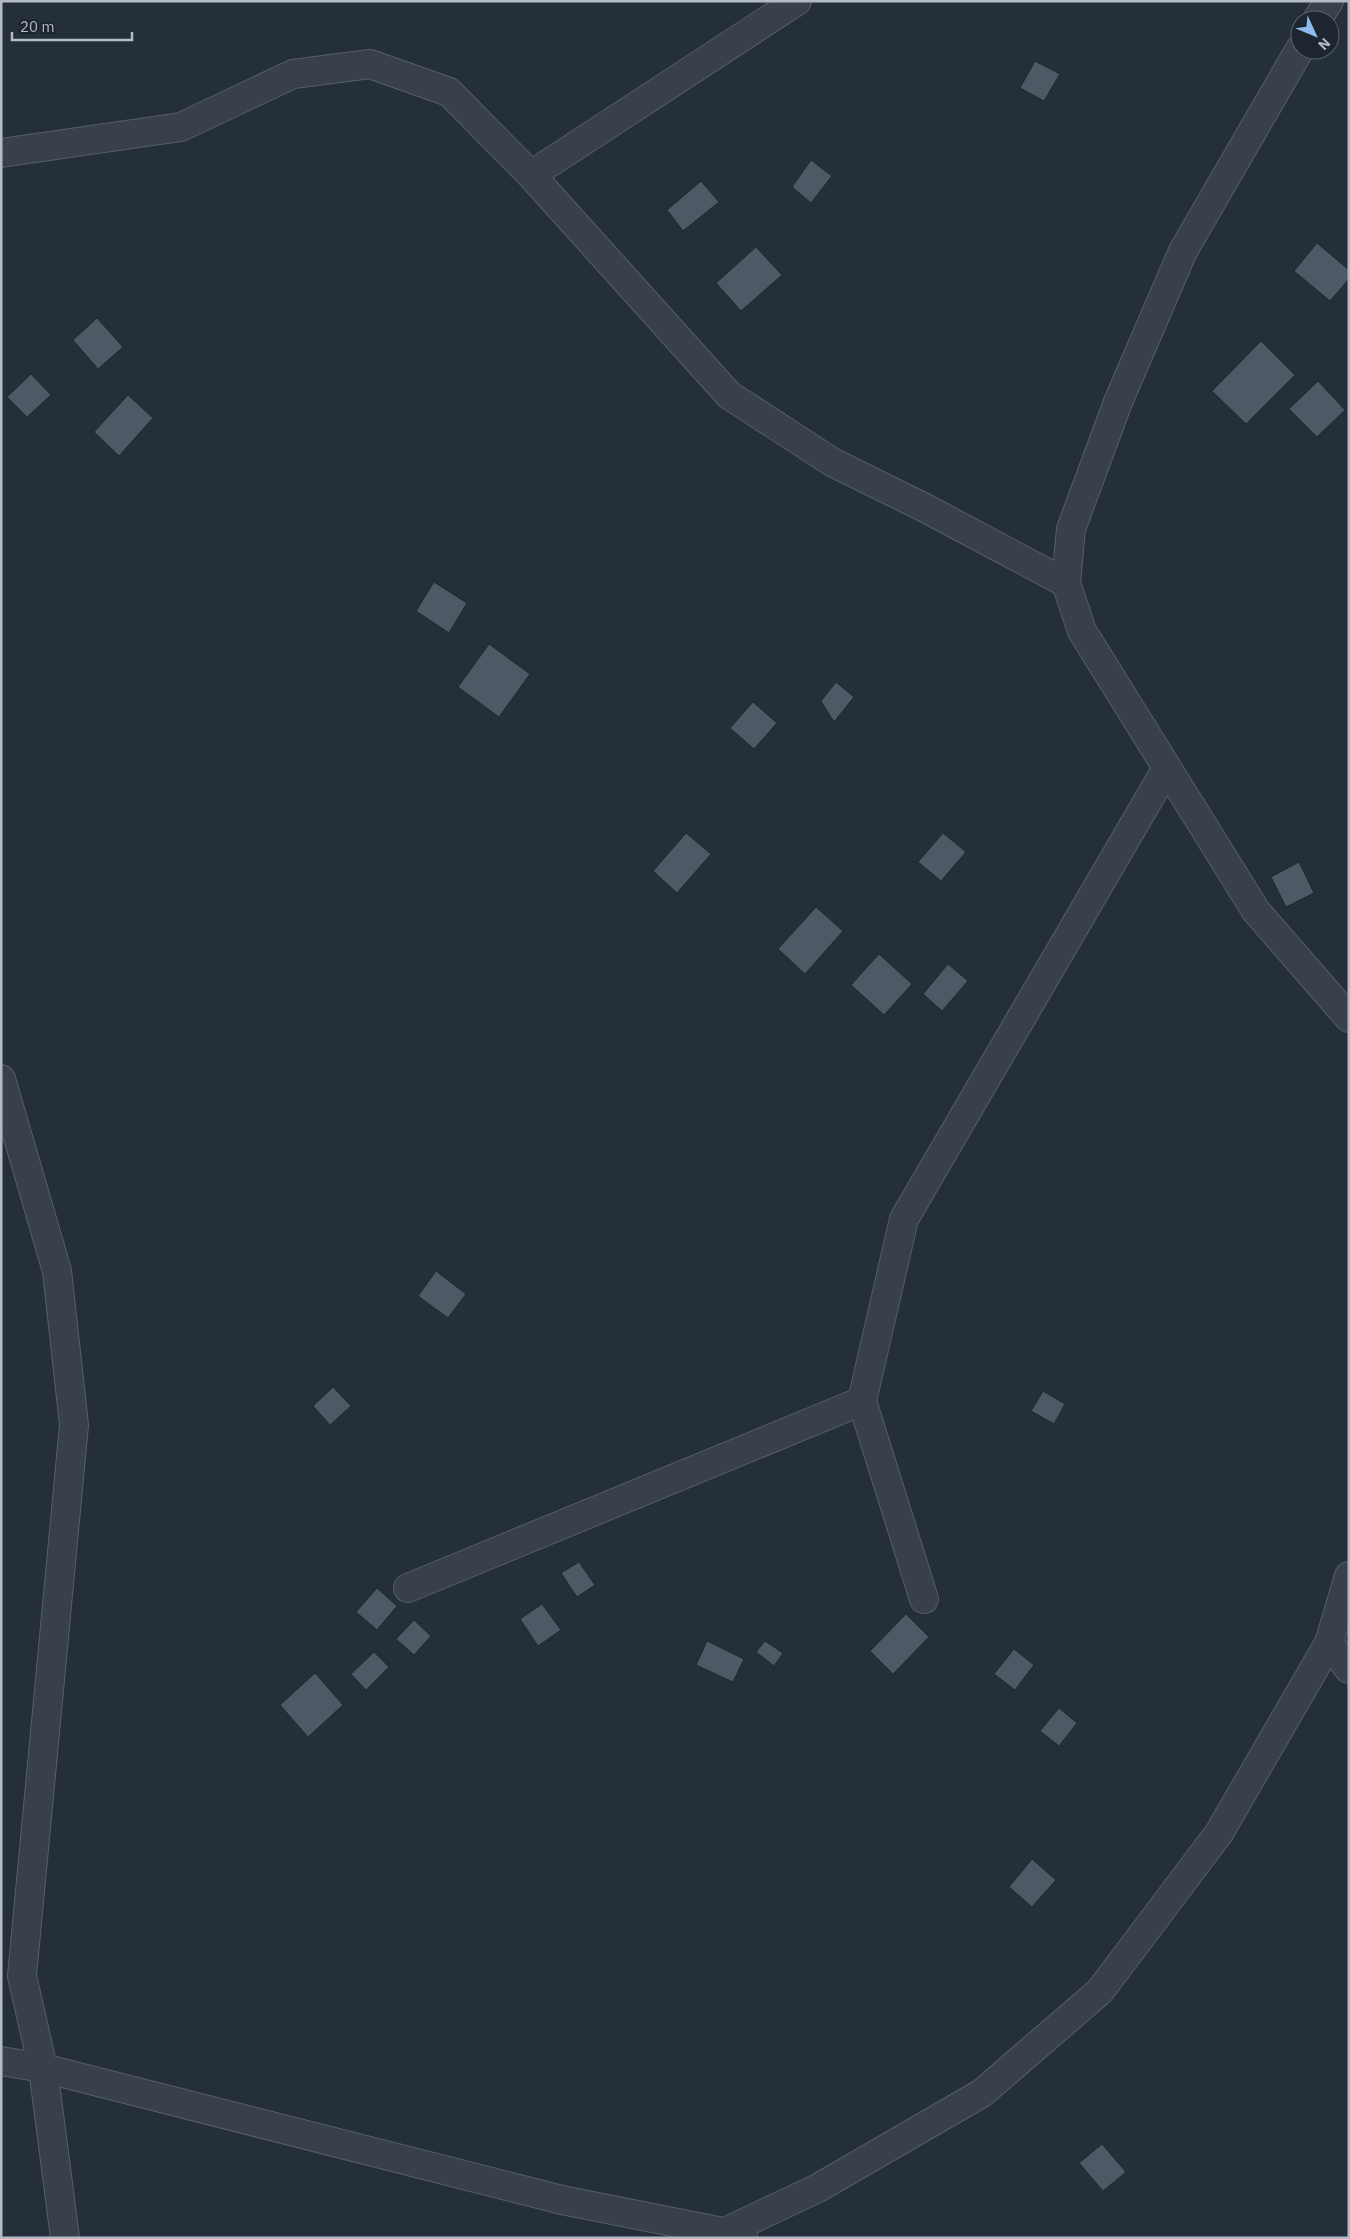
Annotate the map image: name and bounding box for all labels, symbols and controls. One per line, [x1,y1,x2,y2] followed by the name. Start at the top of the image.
[12,10,132,42] scale bar
[1290,10,1340,60] north arrow
[20,17,55,36] text: 20 m
[1314,34,1334,54] text: N

